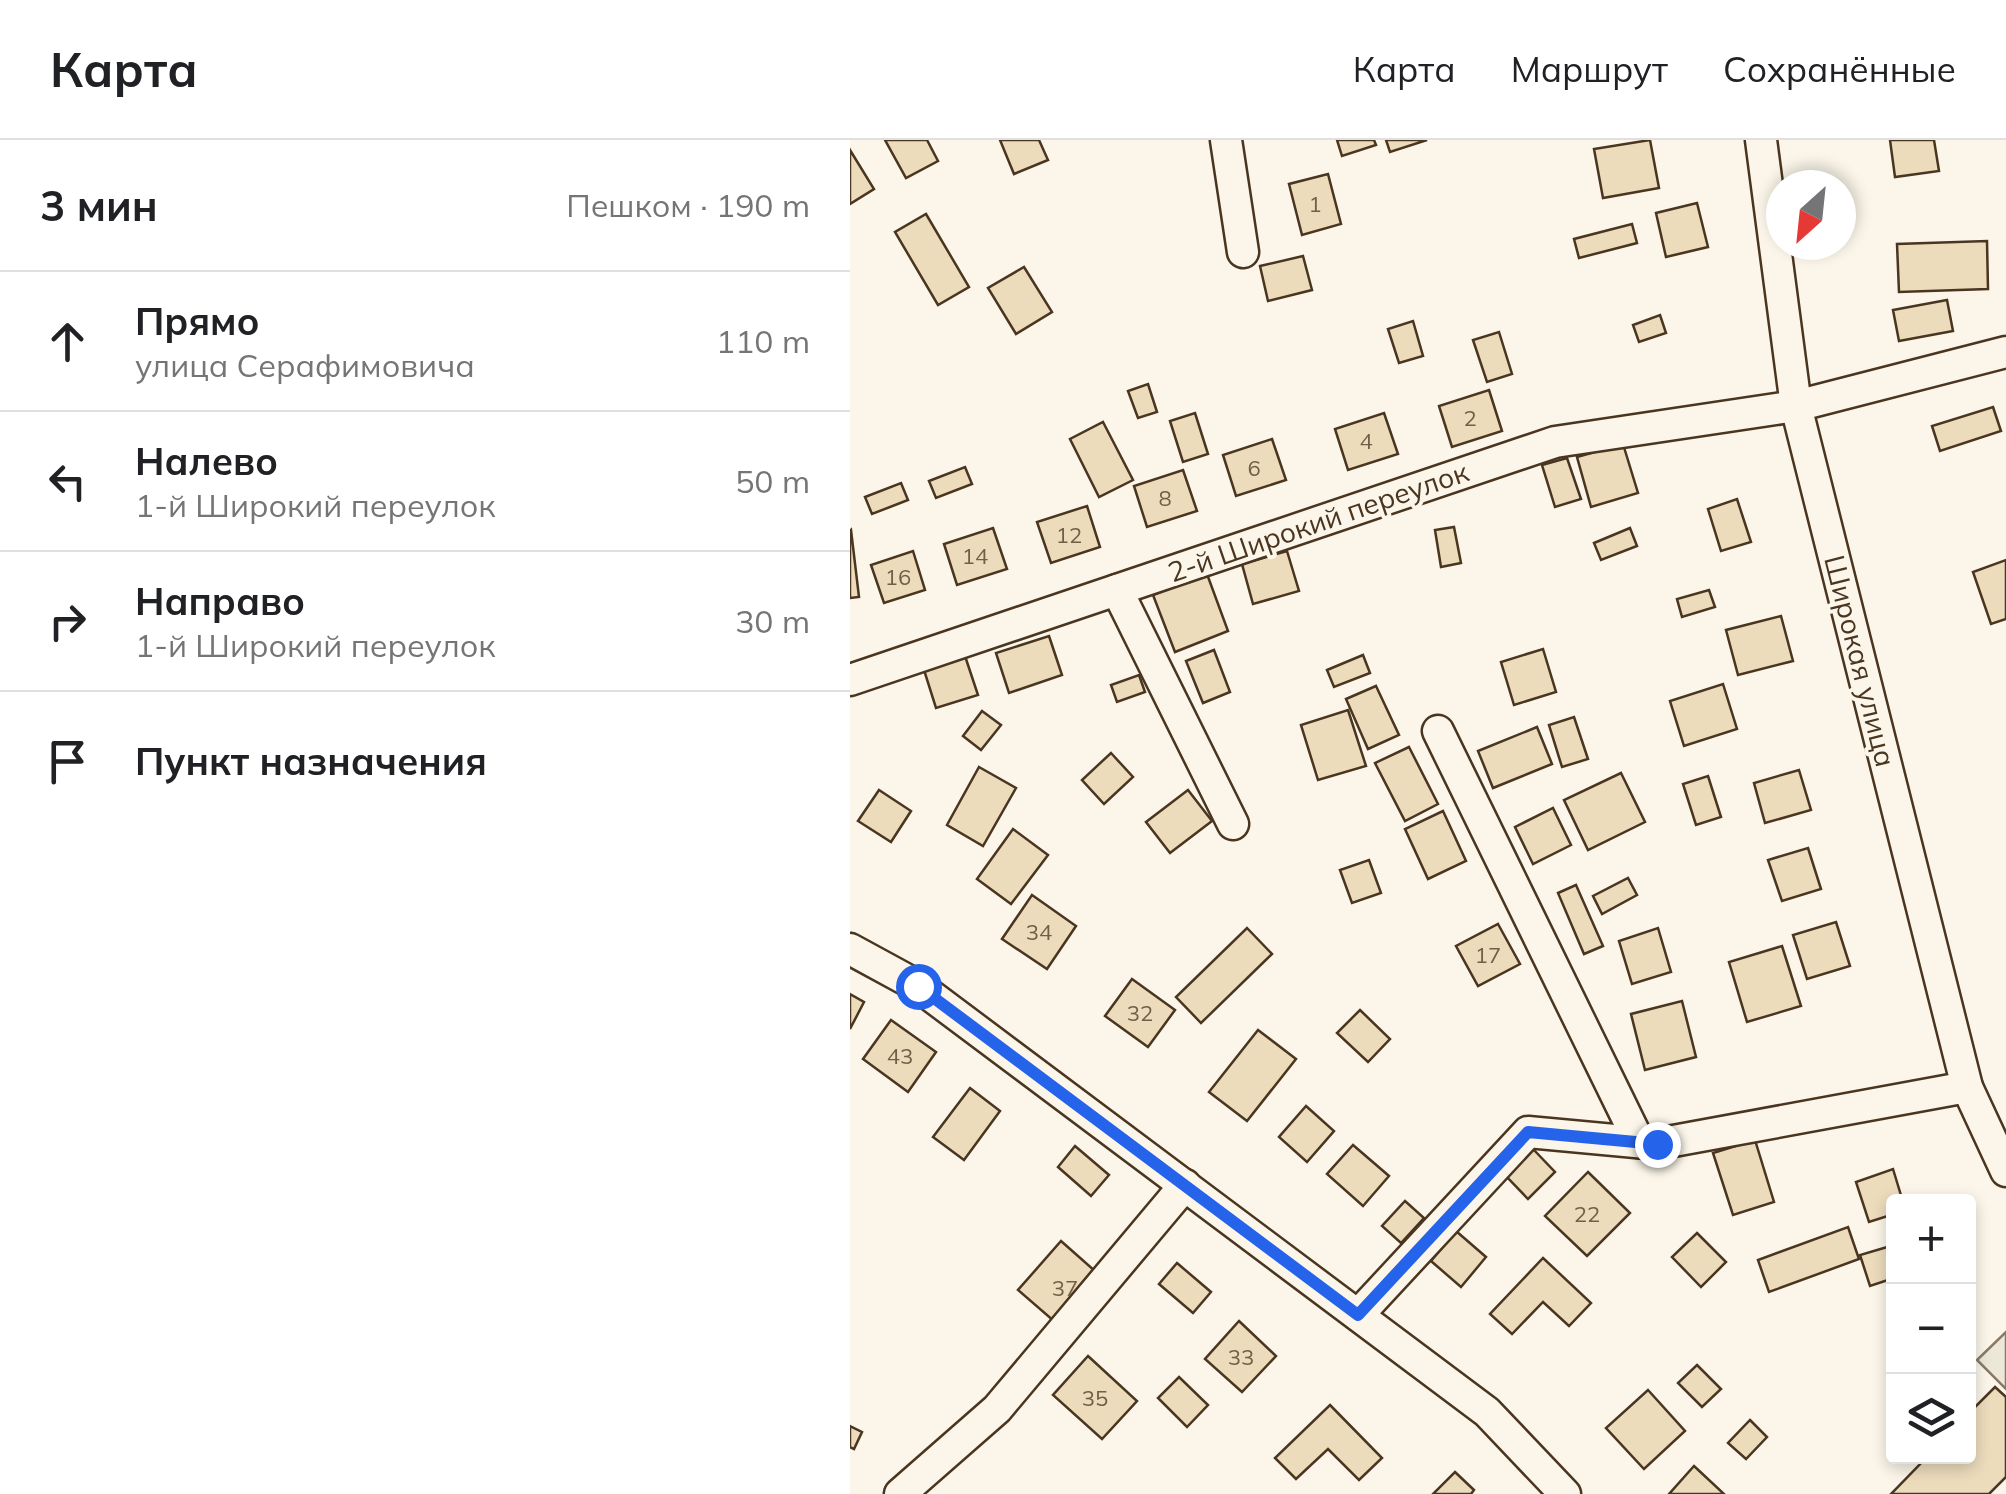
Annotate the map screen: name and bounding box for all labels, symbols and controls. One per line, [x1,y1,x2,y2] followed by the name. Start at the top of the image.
[50,39,198,99] text: Карта
[1353,47,1456,91] text: Карта
[1511,47,1668,91] text: Маршрут
[1723,47,1956,91] text: Сохранённые
[1766,170,1856,260] north arrow
[40,179,158,232] text: 3 мин
[566,185,810,225] text: Пешком · 190 m
[1308,190,1322,218] house number: 1
[135,297,260,345] text: Прямо
[40,314,95,369] icon: ahead
[716,321,810,361] text: 110 m
[135,345,475,385] text: улица Серафимовича
[1463,404,1477,432] house number: 2
[1359,427,1373,455] house number: 4
[135,437,278,485] text: Налево
[1163,453,1474,589] street label: 2-й Широкий переулок
[40,454,95,509] icon: left
[1247,454,1261,482] house number: 6
[735,461,810,501] text: 50 m
[1158,484,1172,512] house number: 8
[135,485,495,525] text: 1-й Широкий переулок
[1056,521,1082,549] house number: 12
[962,542,988,570] house number: 14
[1817,551,1904,770] street label: Широкая улица
[885,563,911,591] house number: 16
[135,577,305,625] text: Направо
[40,594,95,649] icon: right
[735,601,810,641] text: 30 m
[135,625,495,665] text: 1-й Широкий переулок
[40,734,95,789] icon: arrive
[135,737,487,785] text: Пункт назначения
[1026,918,1052,946] house number: 34
[1475,941,1501,969] house number: 17
[896,964,942,1010] route start
[1127,999,1153,1027] house number: 32
[887,1042,913,1070] house number: 43
[1635,1122,1681,1168] route end
[1886,1194,1976,1464] map controls
[1886,1194,1976,1284] button: +
[1574,1200,1600,1228] house number: 22
[1052,1274,1078,1302] house number: 37
[1886,1284,1976,1374] button: −
[1228,1343,1254,1371] house number: 33
[1886,1374,1976,1464] button: layers
[1082,1384,1108,1412] house number: 35

